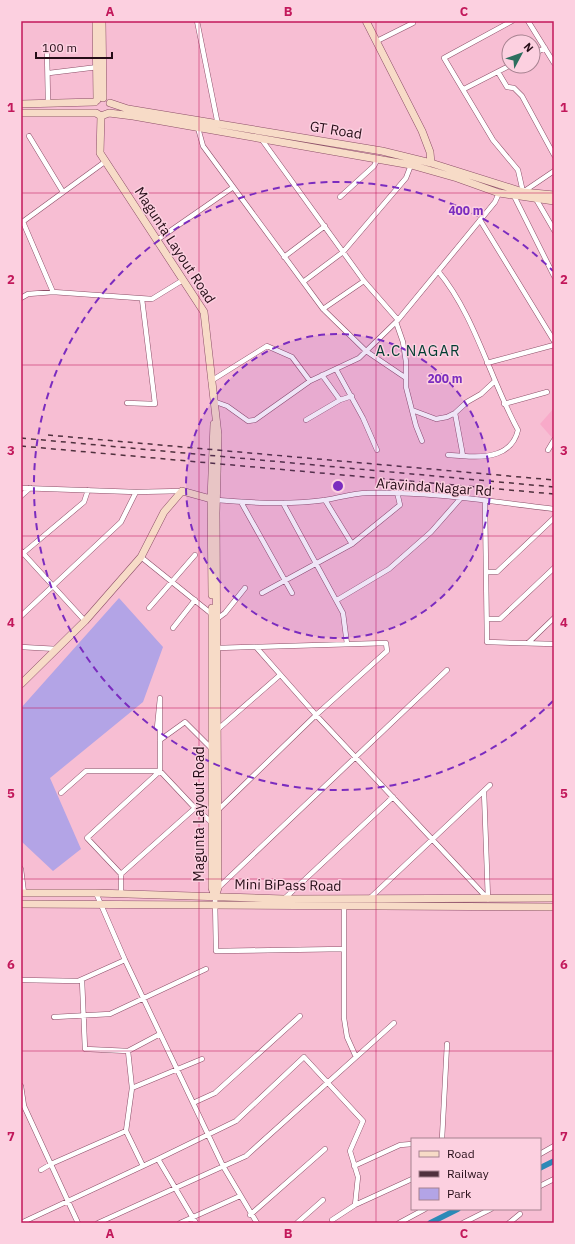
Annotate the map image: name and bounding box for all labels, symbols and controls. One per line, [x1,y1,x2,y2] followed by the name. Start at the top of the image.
[106,3,115,20] text: A
[284,3,293,20] text: B
[460,3,469,20] text: C
[36,34,112,60] scale bar
[501,34,541,74] north arrow
[42,40,77,55] text: 100 m
[521,40,536,55] text: N
[7,99,15,116] text: 1
[560,99,568,116] text: 1
[309,117,363,143] street label: GT Road
[131,183,219,307] street label: Magunta Layout Road
[448,203,484,218] text: 400 m
[7,271,15,288] text: 2
[560,271,568,288] text: 2
[376,341,460,360] district label: A.C NAGAR
[427,371,463,386] text: 200 m
[7,442,15,459] text: 3
[560,442,568,459] text: 3
[375,474,493,500] street label: Aravinda Nagar Rd
[331,479,345,493] centre of rings
[7,614,15,631] text: 4
[560,614,568,631] text: 4
[190,746,208,882] street label: Magunta Layout Road
[7,785,15,802] text: 5
[560,785,568,802] text: 5
[234,875,342,895] street label: Mini BiPass Road
[7,956,15,973] text: 6
[560,956,568,973] text: 6
[7,1128,15,1145] text: 7
[560,1128,568,1145] text: 7
[411,1138,541,1210] legend
[447,1146,475,1161] text: Road
[447,1166,489,1181] text: Railway
[447,1186,472,1201] text: Park
[106,1225,115,1242] text: A
[284,1225,293,1242] text: B
[460,1225,469,1242] text: C

